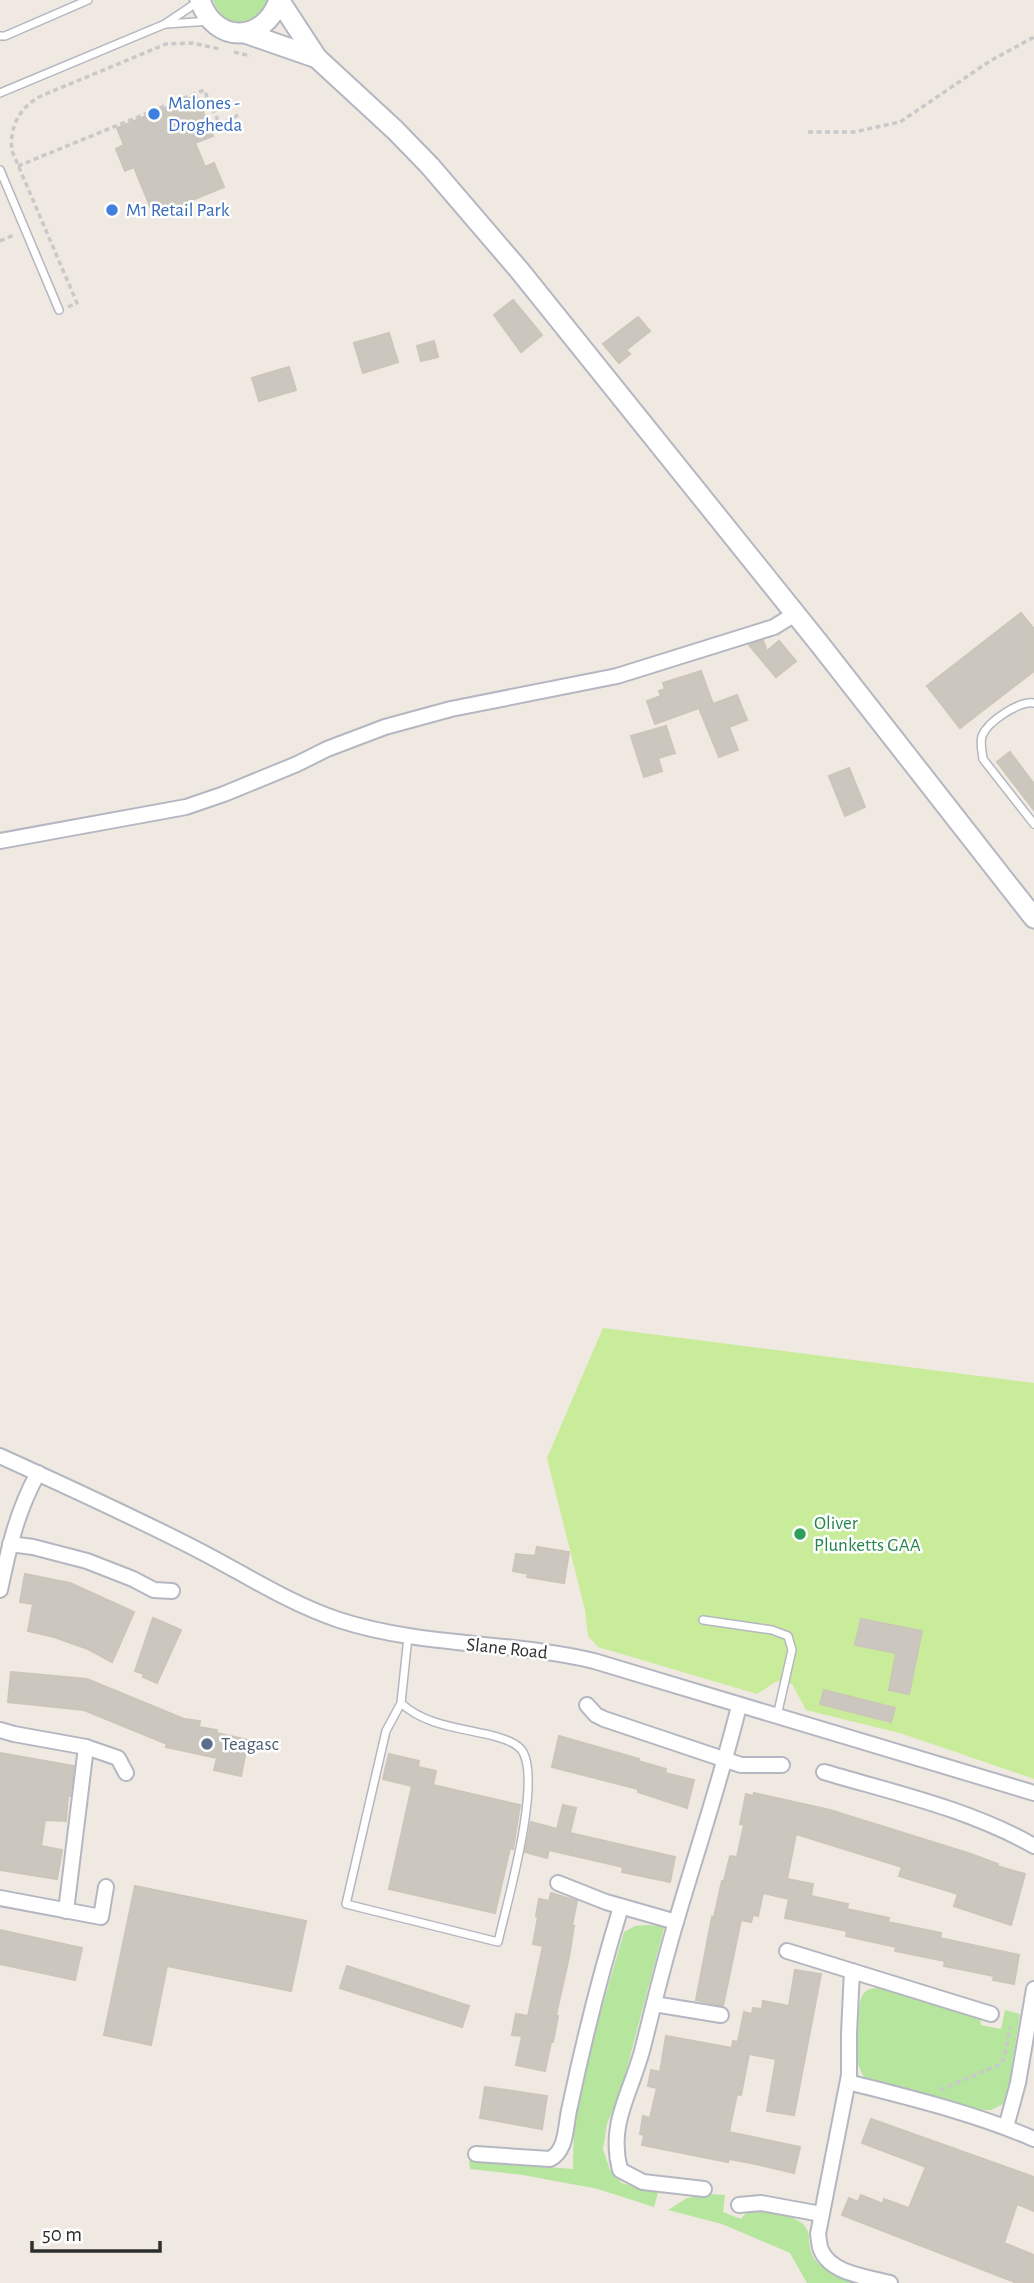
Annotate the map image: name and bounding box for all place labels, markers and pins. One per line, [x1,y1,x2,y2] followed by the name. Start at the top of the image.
[168,94,242,135] place label: Malones - Drogheda
[146,106,162,122] marker: Malones - Drogheda
[126,201,230,220] place label: M1 Retail Park
[104,202,120,218] marker: M1 Retail Park
[814,1514,921,1555] place label: Oliver Plunketts GAA
[792,1526,808,1542] marker: Oliver Plunketts GAA
[221,1735,279,1754] place label: Teagasc
[199,1736,215,1752] marker: Teagasc

